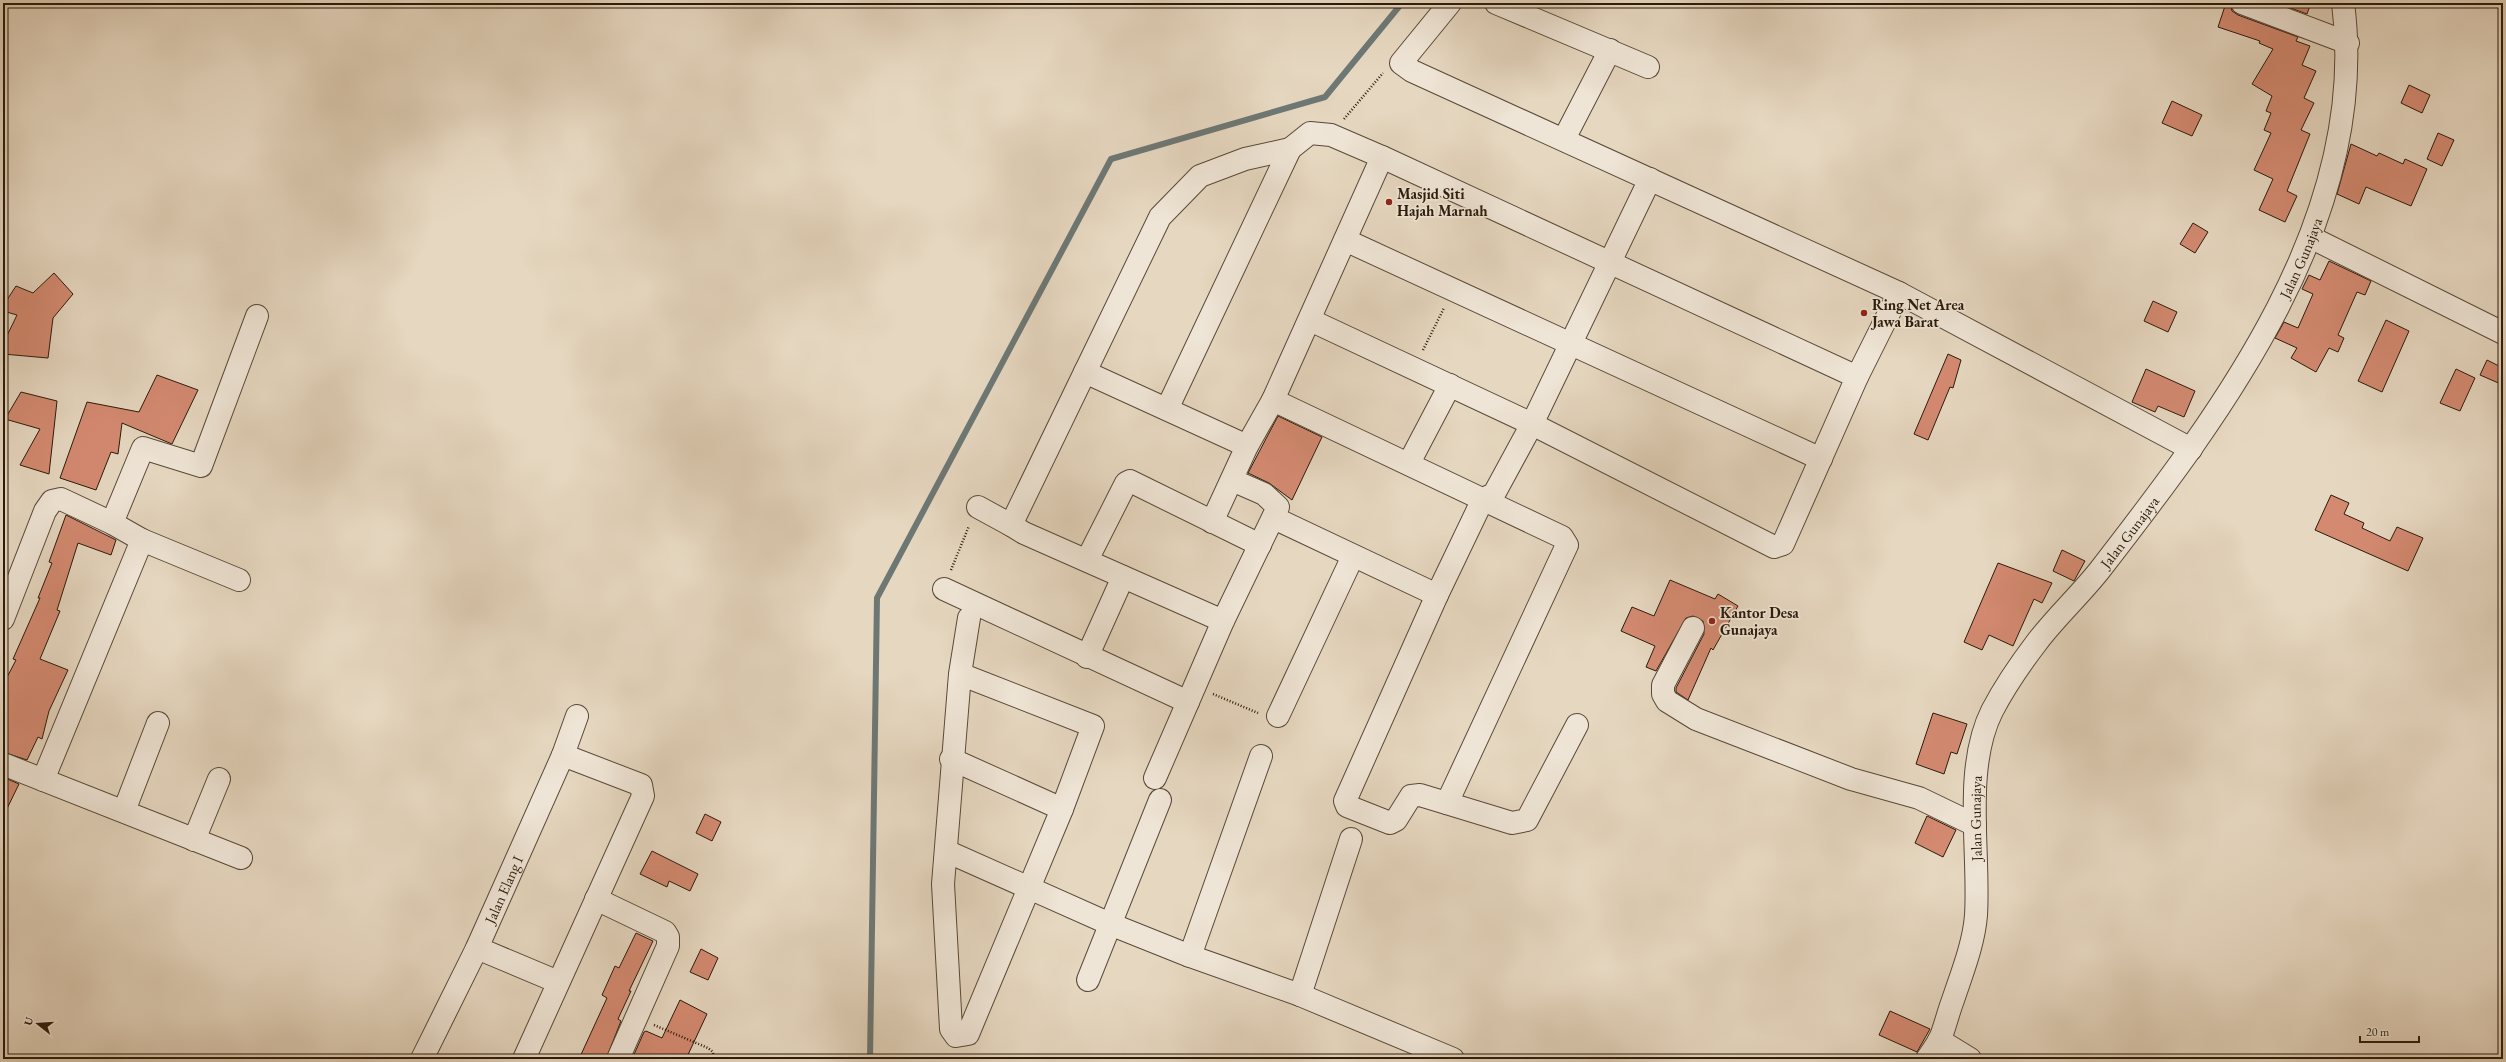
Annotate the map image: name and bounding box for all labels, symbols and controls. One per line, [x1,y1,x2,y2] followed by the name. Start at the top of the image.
[1397,184,1488,220] place label: Masjid Siti Hajah Marnah
[1384,197,1394,207] marker: Masjid Siti Hajah Marnah
[2274,215,2326,303] street label: Jalan Gunajaya
[1870,295,1965,331] place label: Ring Net Area Jawa Barat
[1859,308,1869,318] marker: Ring Net Area Jawa Barat
[2094,492,2163,573] street label: Jalan Gunajaya
[1720,603,1799,639] place label: Kantor Desa Gunajaya
[1707,616,1717,626] marker: Kantor Desa Gunajaya
[1965,775,1986,864] street label: Jalan Gunajaya
[479,853,526,928] street label: Jalan Elang I
[18,1004,58,1044] north arrow
[21,1014,37,1027] text: U
[2360,1018,2419,1044] scale bar
[2366,1024,2390,1040] text: 20 m

